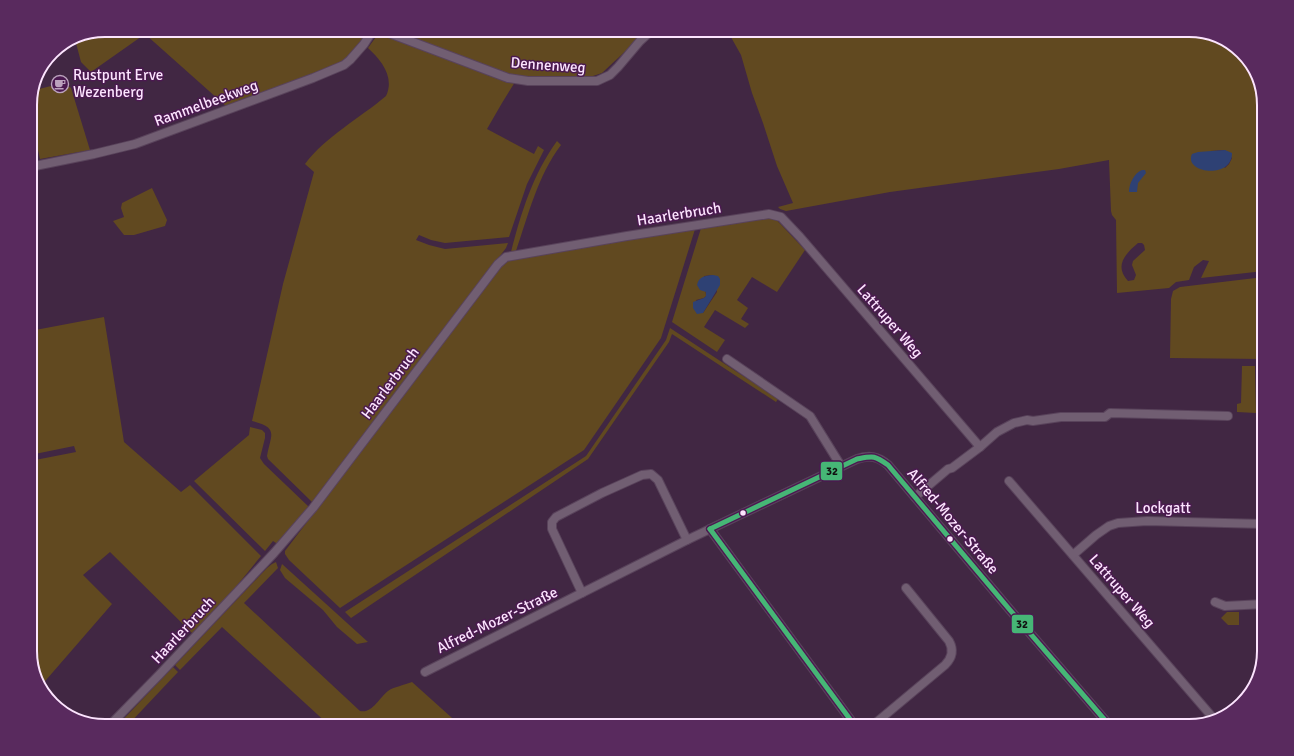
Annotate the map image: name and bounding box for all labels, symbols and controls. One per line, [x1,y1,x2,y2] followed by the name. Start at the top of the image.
[510,53,586,77] street label: Dennenweg
[73,66,163,101] place label: Rustpunt Erve Wezenberg
[50,74,70,94] cafe icon: Rustpunt Erve Wezenberg
[152,76,260,130] street label: Rammelbeekweg
[636,198,722,230] street label: Haarlerbruch
[853,281,927,361] street label: Lattruper Weg
[357,344,423,422] street label: Haarlerbruch
[820,461,843,481] line badge: 32
[904,464,1002,578] street label: Alfred-Mozer-Straße
[826,465,838,478] text: 32
[1135,499,1191,517] street label: Lockgatt
[738,508,748,518] unlabelled marker
[945,534,955,544] unlabelled marker
[1085,551,1159,631] street label: Lattruper Weg
[434,583,560,657] street label: Alfred-Mozer-Straße
[147,593,219,667] street label: Haarlerbruch
[1011,614,1034,634] line badge: 32
[1016,618,1028,631] text: 32

